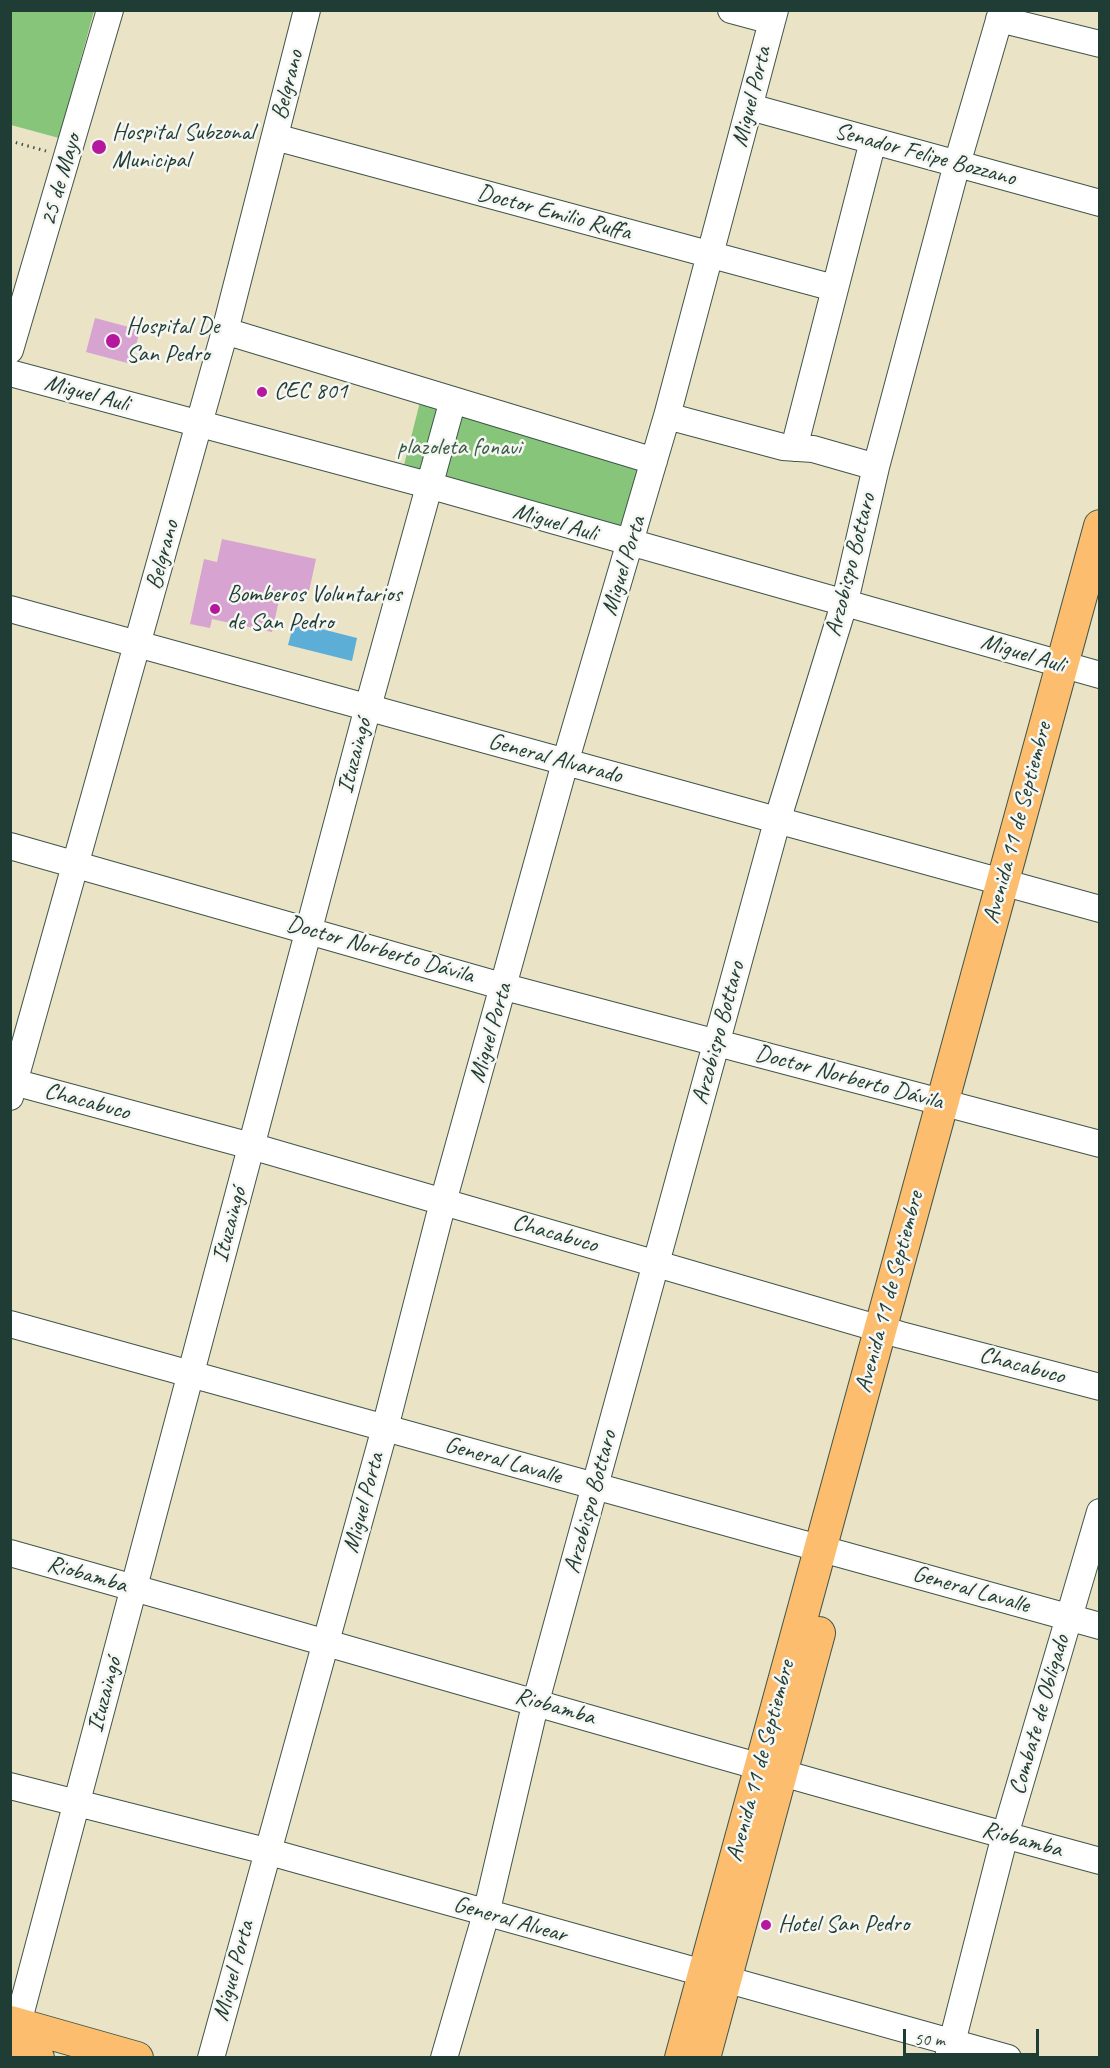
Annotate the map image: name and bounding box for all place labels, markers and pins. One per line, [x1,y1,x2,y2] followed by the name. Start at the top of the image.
[112,119,254,175] place label: Hospital Subzonal Municipal
[90,138,108,156] marker: Hospital Subzonal Municipal
[126,313,219,369] place label: Hospital De San Pedro
[104,332,122,350] marker: Hospital De San Pedro
[274,378,348,406] place label: CEC 801
[255,385,269,399] marker: CEC 801
[227,581,402,637] place label: Bomberos Voluntarios de San Pedro
[208,602,222,616] marker: Bomberos Voluntarios de San Pedro
[778,1911,909,1939] place label: Hotel San Pedro
[759,1918,773,1932] marker: Hotel San Pedro

